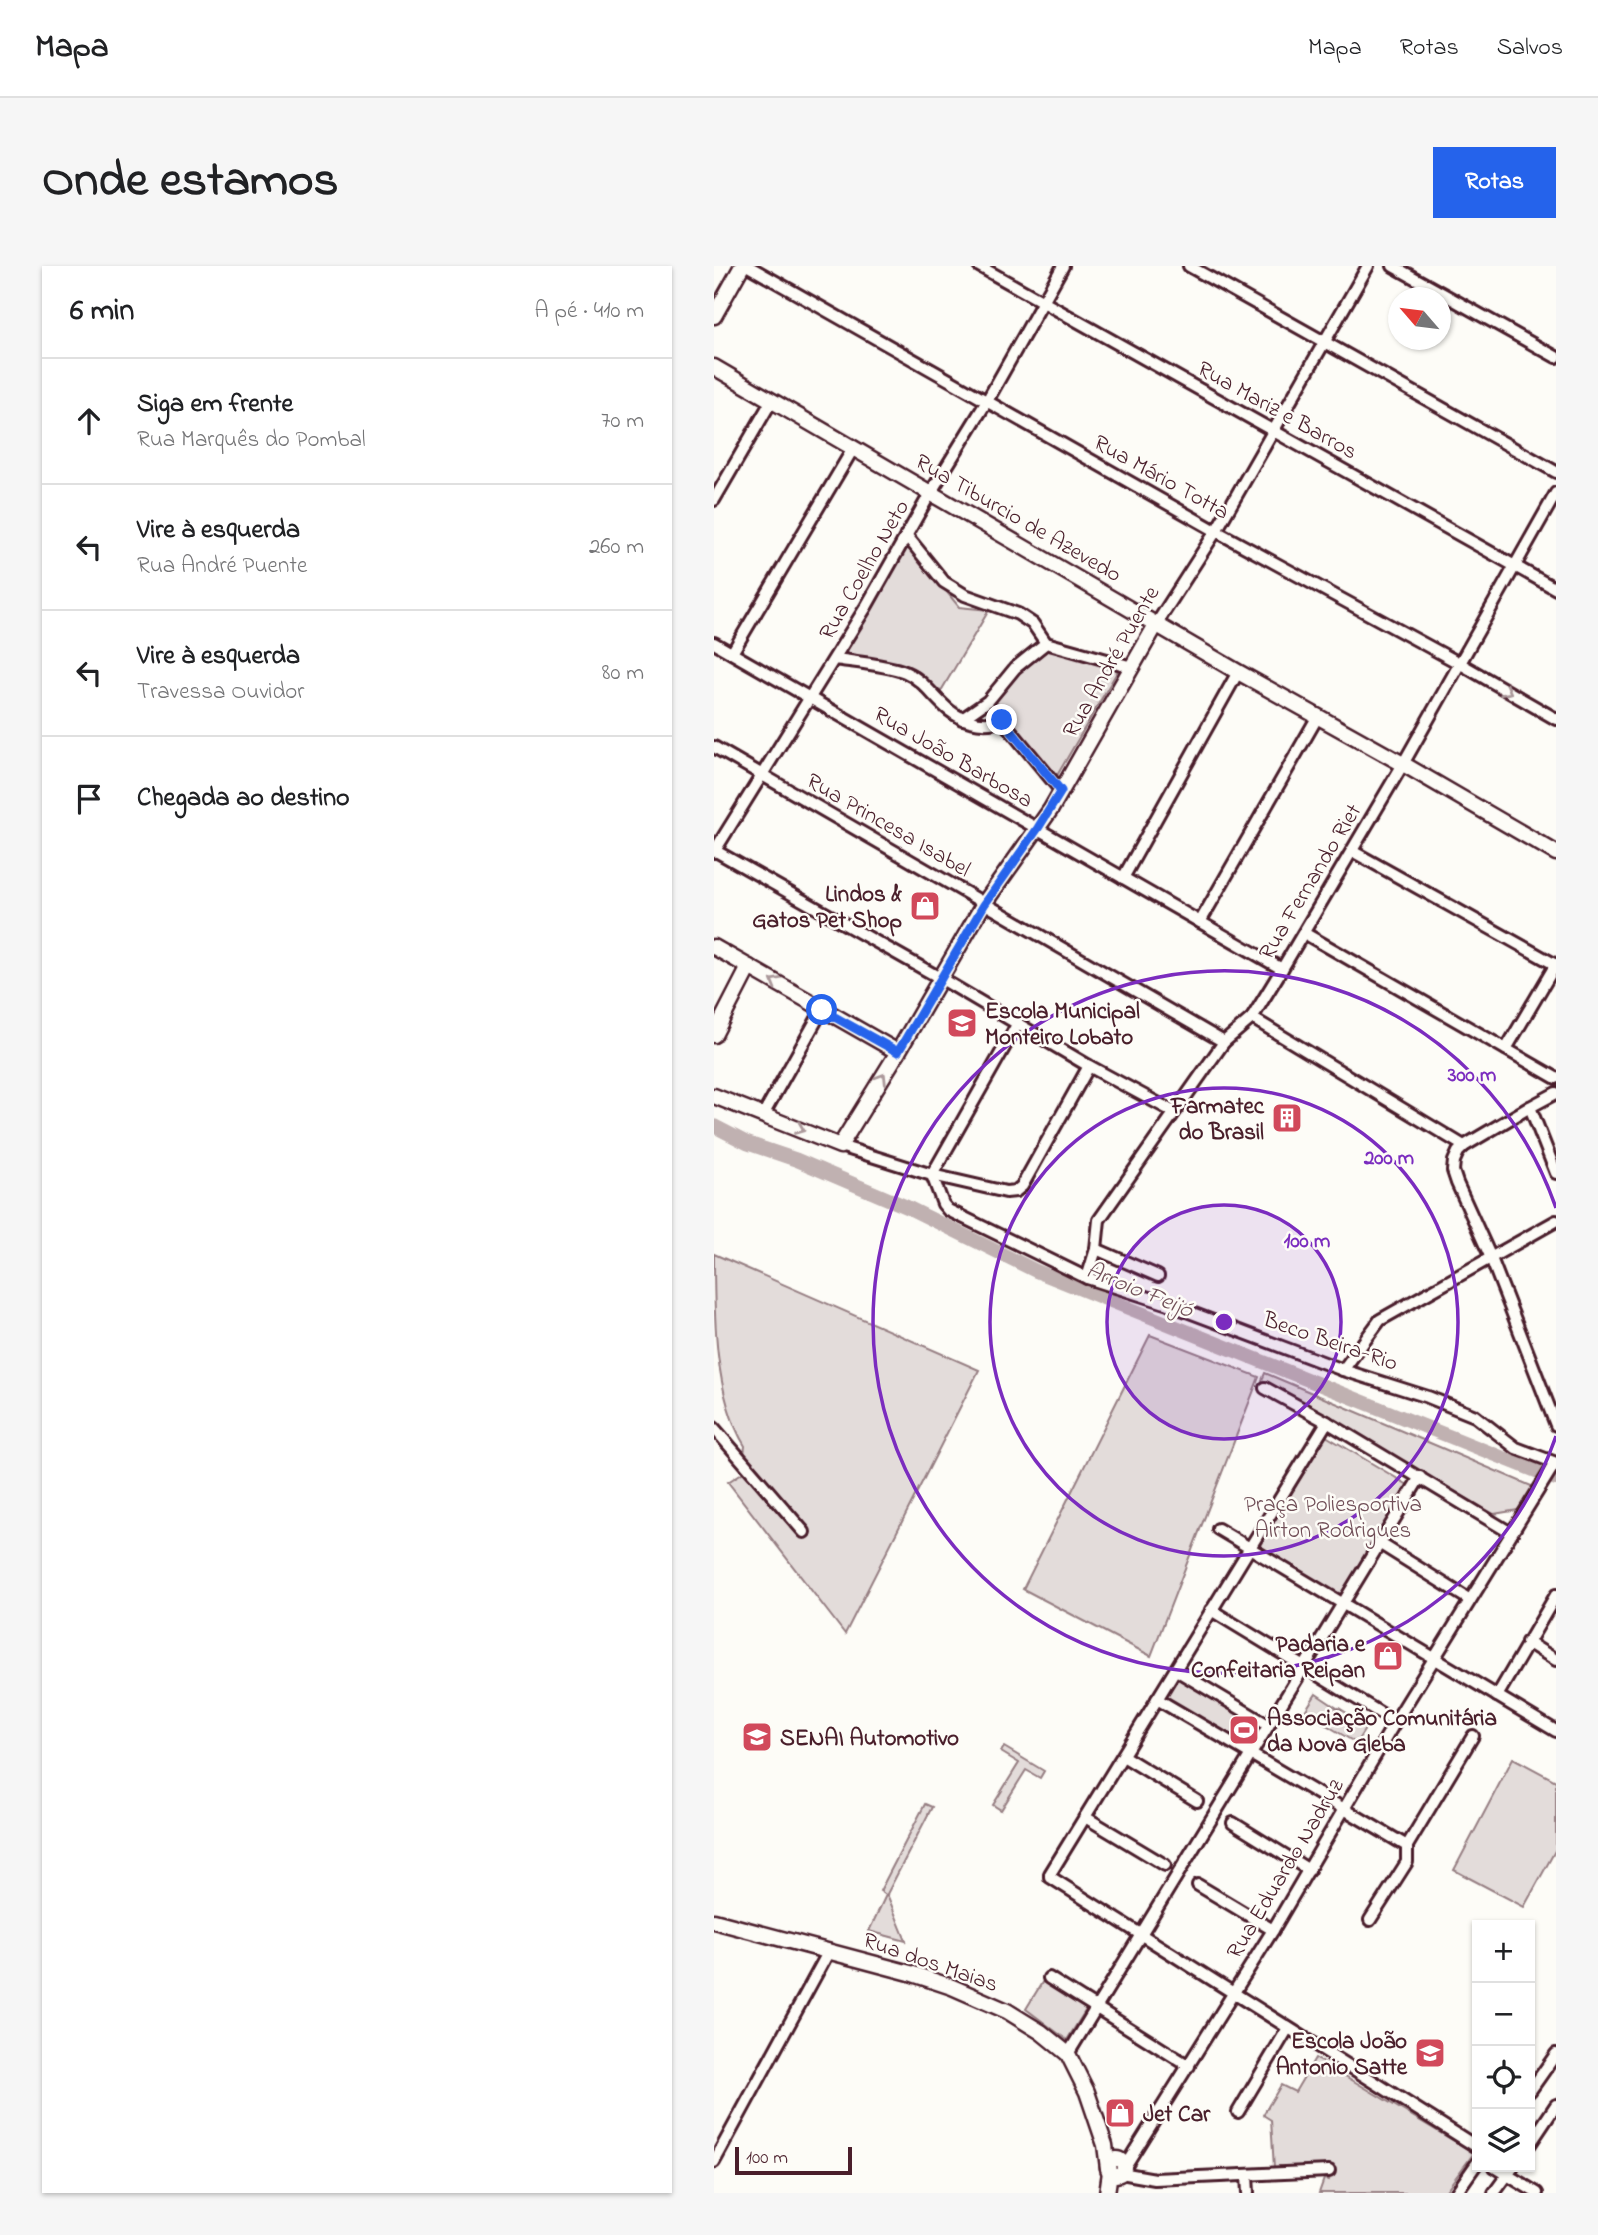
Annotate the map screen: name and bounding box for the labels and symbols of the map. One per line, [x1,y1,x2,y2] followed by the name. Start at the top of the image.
[1388,287,1451,350] north arrow
[1191,353,1363,469] street label: Rua Mariz e Barros
[1087,427,1235,529] street label: Rua Mário Totta
[908,446,1127,592] street label: Rua Tiburcio de Azevedo
[812,494,919,646] street label: Rua Coelho Neto
[1055,580,1169,744] street label: Rua André Puente
[1500,683,1513,696] one-way arrow
[867,699,1039,817] street label: Rua João Barbosa
[986,704,1017,735] route end
[799,766,976,887] street label: Rua Princesa Isabel
[1251,798,1371,967] street label: Rua Fernando Riet
[752,879,902,938] place label: Lindos & Gatos Pet Shop
[908,889,942,923] shop icon: Lindos & Gatos Pet Shop
[769,977,782,990] one-way arrow
[806,994,837,1025] route start
[985,996,1140,1055] place label: Escola Municipal Monteiro Lobato
[945,1006,979,1040] school or university icon: Escola Municipal Monteiro Lobato
[1447,1061,1496,1091] text: 300 m
[873,1073,886,1086] one-way arrow
[1170,1091,1265,1150] place label: Farmatec do Brasil
[1270,1101,1304,1135] building icon: Farmatec do Brasil
[793,1121,805,1135] one-way arrow
[1363,1144,1414,1174] text: 200 m
[1284,1227,1330,1257] text: 100 m
[1080,1254,1199,1329] water label: Arroio Feijó
[1257,1304,1402,1381] street label: Beco Beira-Rio
[1212,1310,1236,1334] centre of rings
[1244,1489,1422,1549] park label: Praça Poliesportiva Airton Rodrigues
[1191,1629,1366,1688] place label: Padaria e Confeitaria Reipan
[1371,1639,1405,1673] shop icon: Padaria e Confeitaria Reipan
[1267,1703,1497,1762] place label: Associação Comunitária da Nova Gleba
[1227,1713,1261,1747] sports icon: Associação Comunitária da Nova Gleba
[740,1720,774,1754] school or university icon: SENAI Automotivo
[780,1723,959,1756] place label: SENAI Automotivo
[1219,1773,1353,1966] street label: Rua Eduardo Nadruz
[858,1925,1002,2002] street label: Rua dos Maias
[1276,2026,1408,2085] place label: Escola João Antonio Satte
[1413,2036,1447,2070] school or university icon: Escola João Antonio Satte
[1103,2096,1137,2130] shop icon: Jet Car
[1143,2099,1211,2132] place label: Jet Car
[735,2144,852,2176] scale bar

